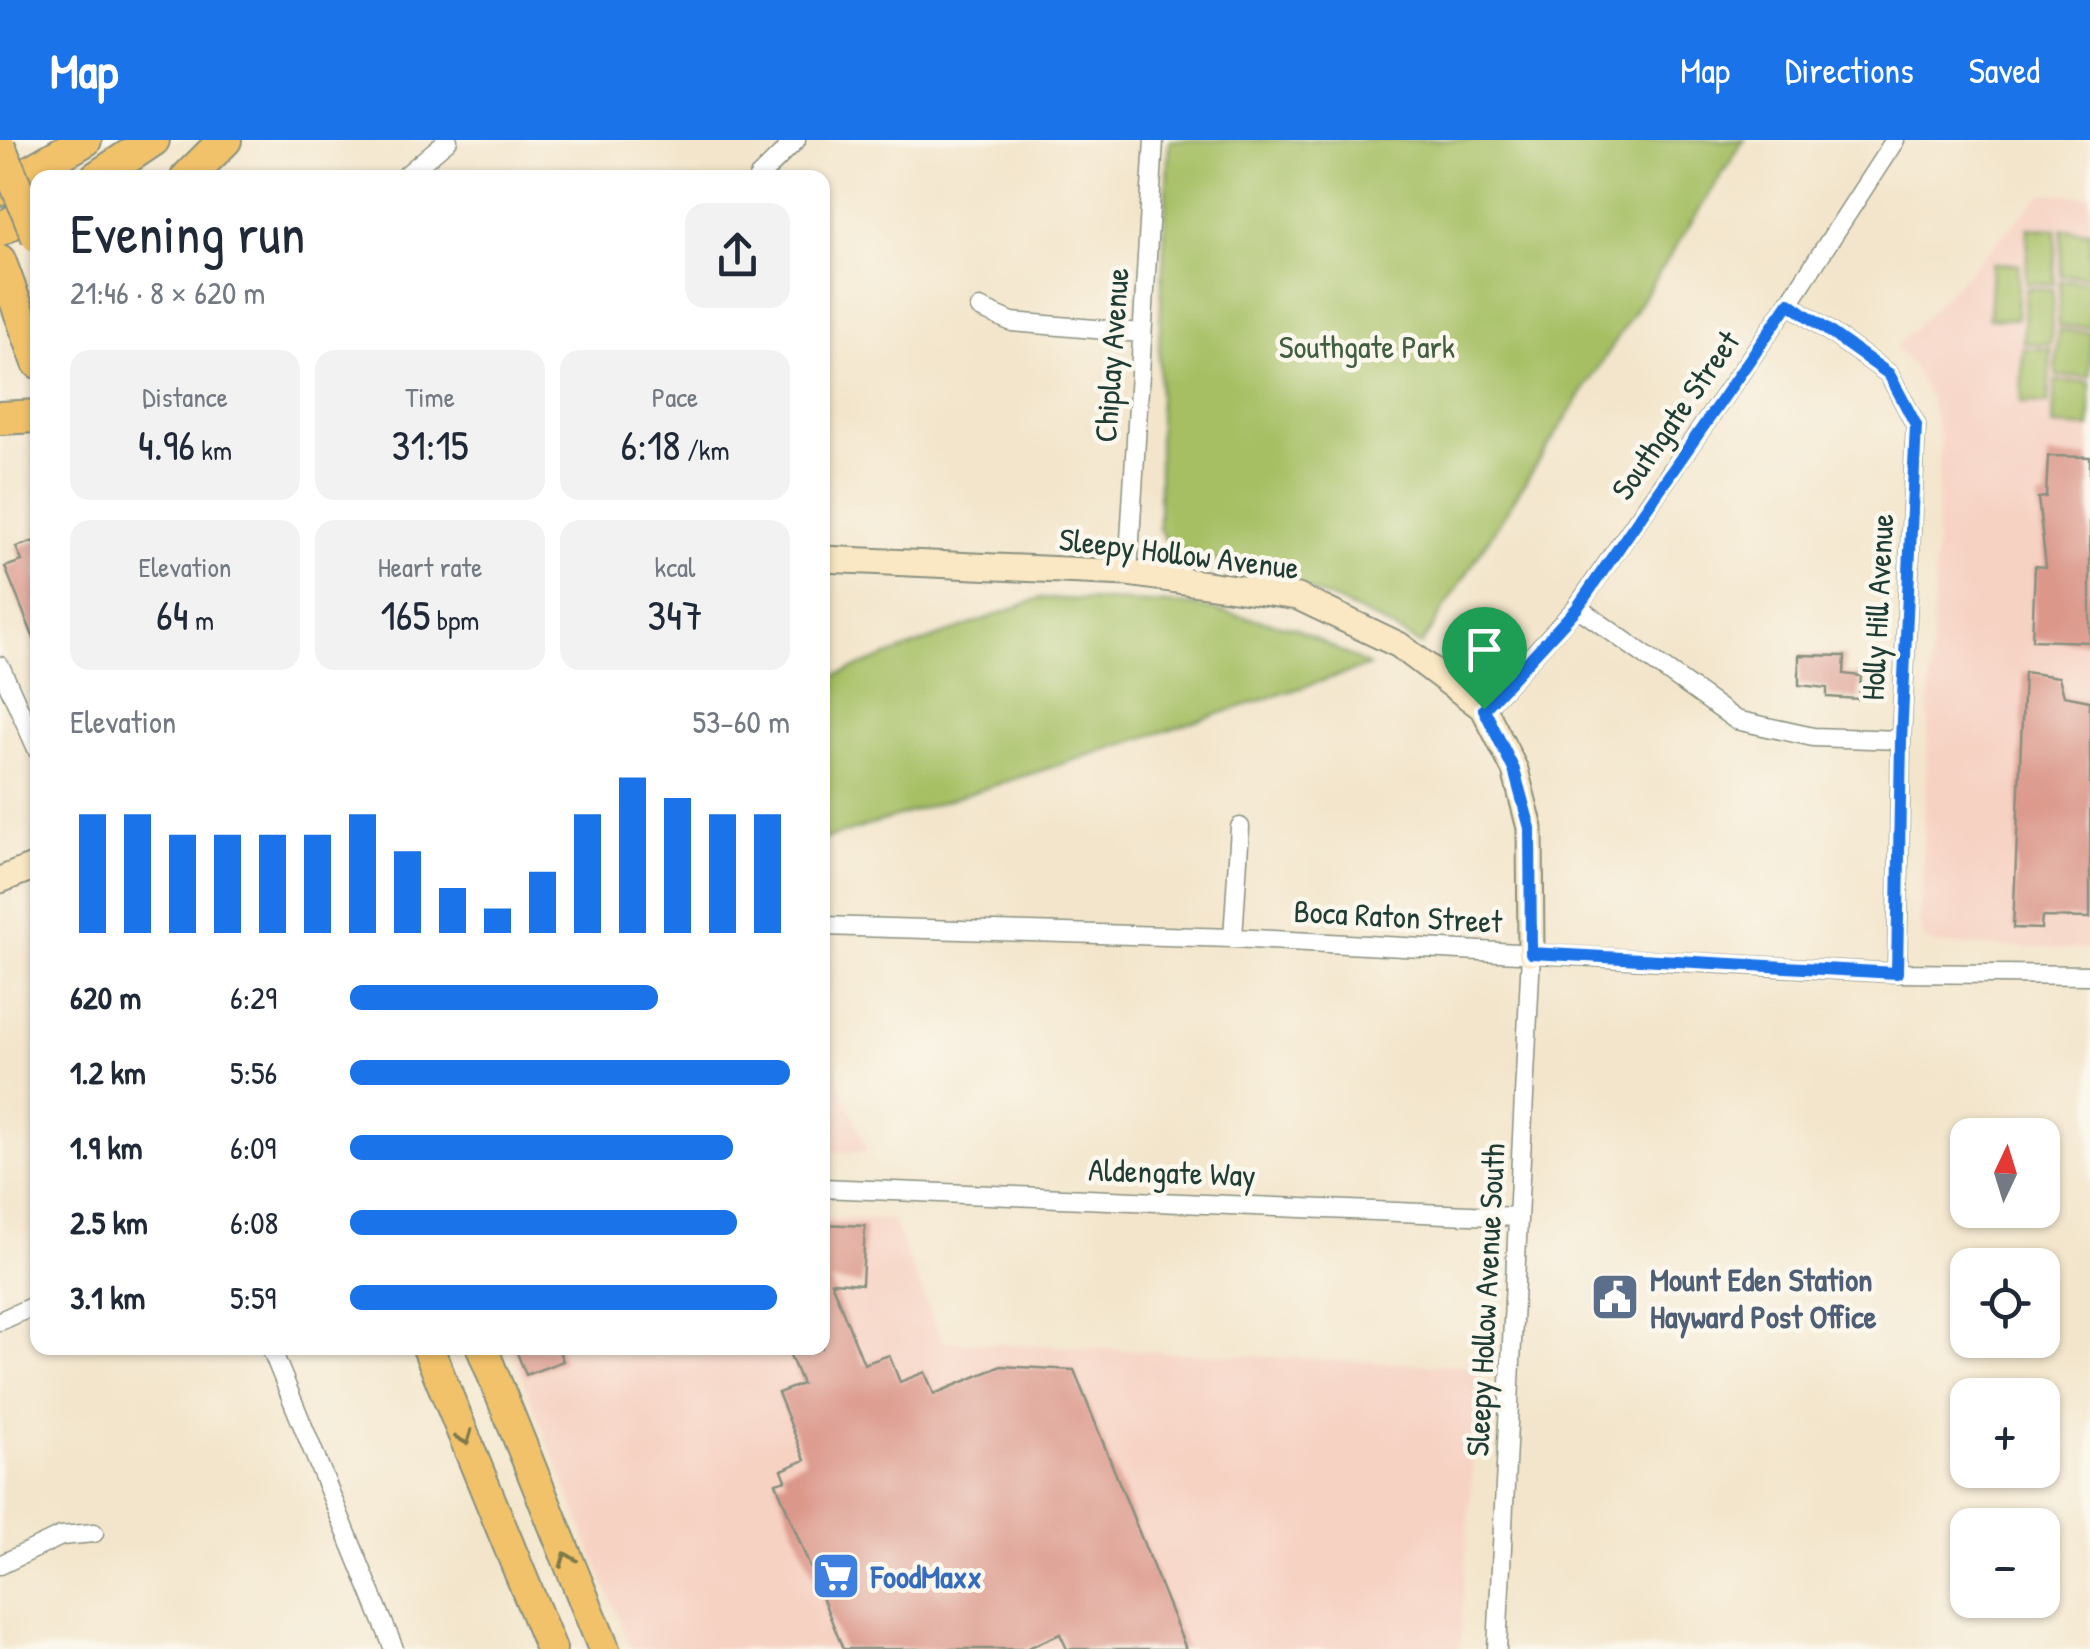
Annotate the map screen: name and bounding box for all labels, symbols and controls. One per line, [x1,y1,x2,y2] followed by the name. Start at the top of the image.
[50,38,118,103] text: Map
[1680,47,1730,94] text: Map
[1785,47,1914,94] text: Directions
[1969,47,2040,94] text: Saved
[70,196,305,270] text: Evening run
[685,203,790,308] button: share
[1083,266,1139,444] street label: Chiplay Avenue
[70,271,265,314] text: 21:46 · 8 × 620 m
[1601,321,1750,508] street label: Southgate Street
[1279,325,1455,368] park label: Southgate Park
[142,378,228,416] text: Distance
[405,378,455,416] text: Time
[652,378,698,416] text: Pace
[138,416,195,473] text: 4.96
[392,416,468,473] text: 31:15
[621,416,680,473] text: 6:18
[195,431,232,469] text: km
[680,431,729,469] text: /km
[1851,512,1903,702] street label: Holly Hill Avenue
[1057,517,1302,589] street label: Sleepy Hollow Avenue
[139,548,232,586] text: Elevation
[378,548,482,586] text: Heart rate
[655,548,695,586] text: kcal
[156,586,189,643] text: 64
[381,586,430,643] text: 165
[647,586,703,643] text: 347
[189,601,214,639] text: m
[430,601,479,639] text: bpm
[1442,607,1527,710] pin
[1457,622,1512,677] icon: arrive
[70,700,176,743] text: Elevation
[692,700,790,743] text: 53–60 m
[1293,889,1504,943] street label: Boca Raton Street
[70,976,141,1019] text: 620 m
[230,976,277,1019] text: 6:29
[70,1051,146,1094] text: 1.2 km
[230,1051,277,1094] text: 5:56
[1950,1118,2060,1228] north arrow
[1950,1118,2060,1618] map controls
[70,1126,143,1169] text: 1.9 km
[230,1126,276,1169] text: 6:09
[1455,1142,1515,1458] street label: Sleepy Hollow Avenue South
[1088,1148,1256,1196] street label: Aldengate Way
[70,1201,148,1244] text: 2.5 km
[230,1201,278,1244] text: 6:08
[1950,1248,2060,1358] button: locate
[1650,1258,1877,1339] place label: Mount Eden Station Hayward Post Office
[1589,1271,1641,1323] public building icon: Mount Eden Station Hayward Post Office
[70,1276,145,1319] text: 3.1 km
[230,1276,276,1319] text: 5:59
[1950,1378,2060,1488] button: +
[454,1428,474,1446] one-way arrow
[1950,1508,2060,1618] button: −
[810,1550,862,1602] supermarket icon: FoodMaxx
[558,1551,578,1569] one-way arrow
[870,1555,982,1598] place label: FoodMaxx

